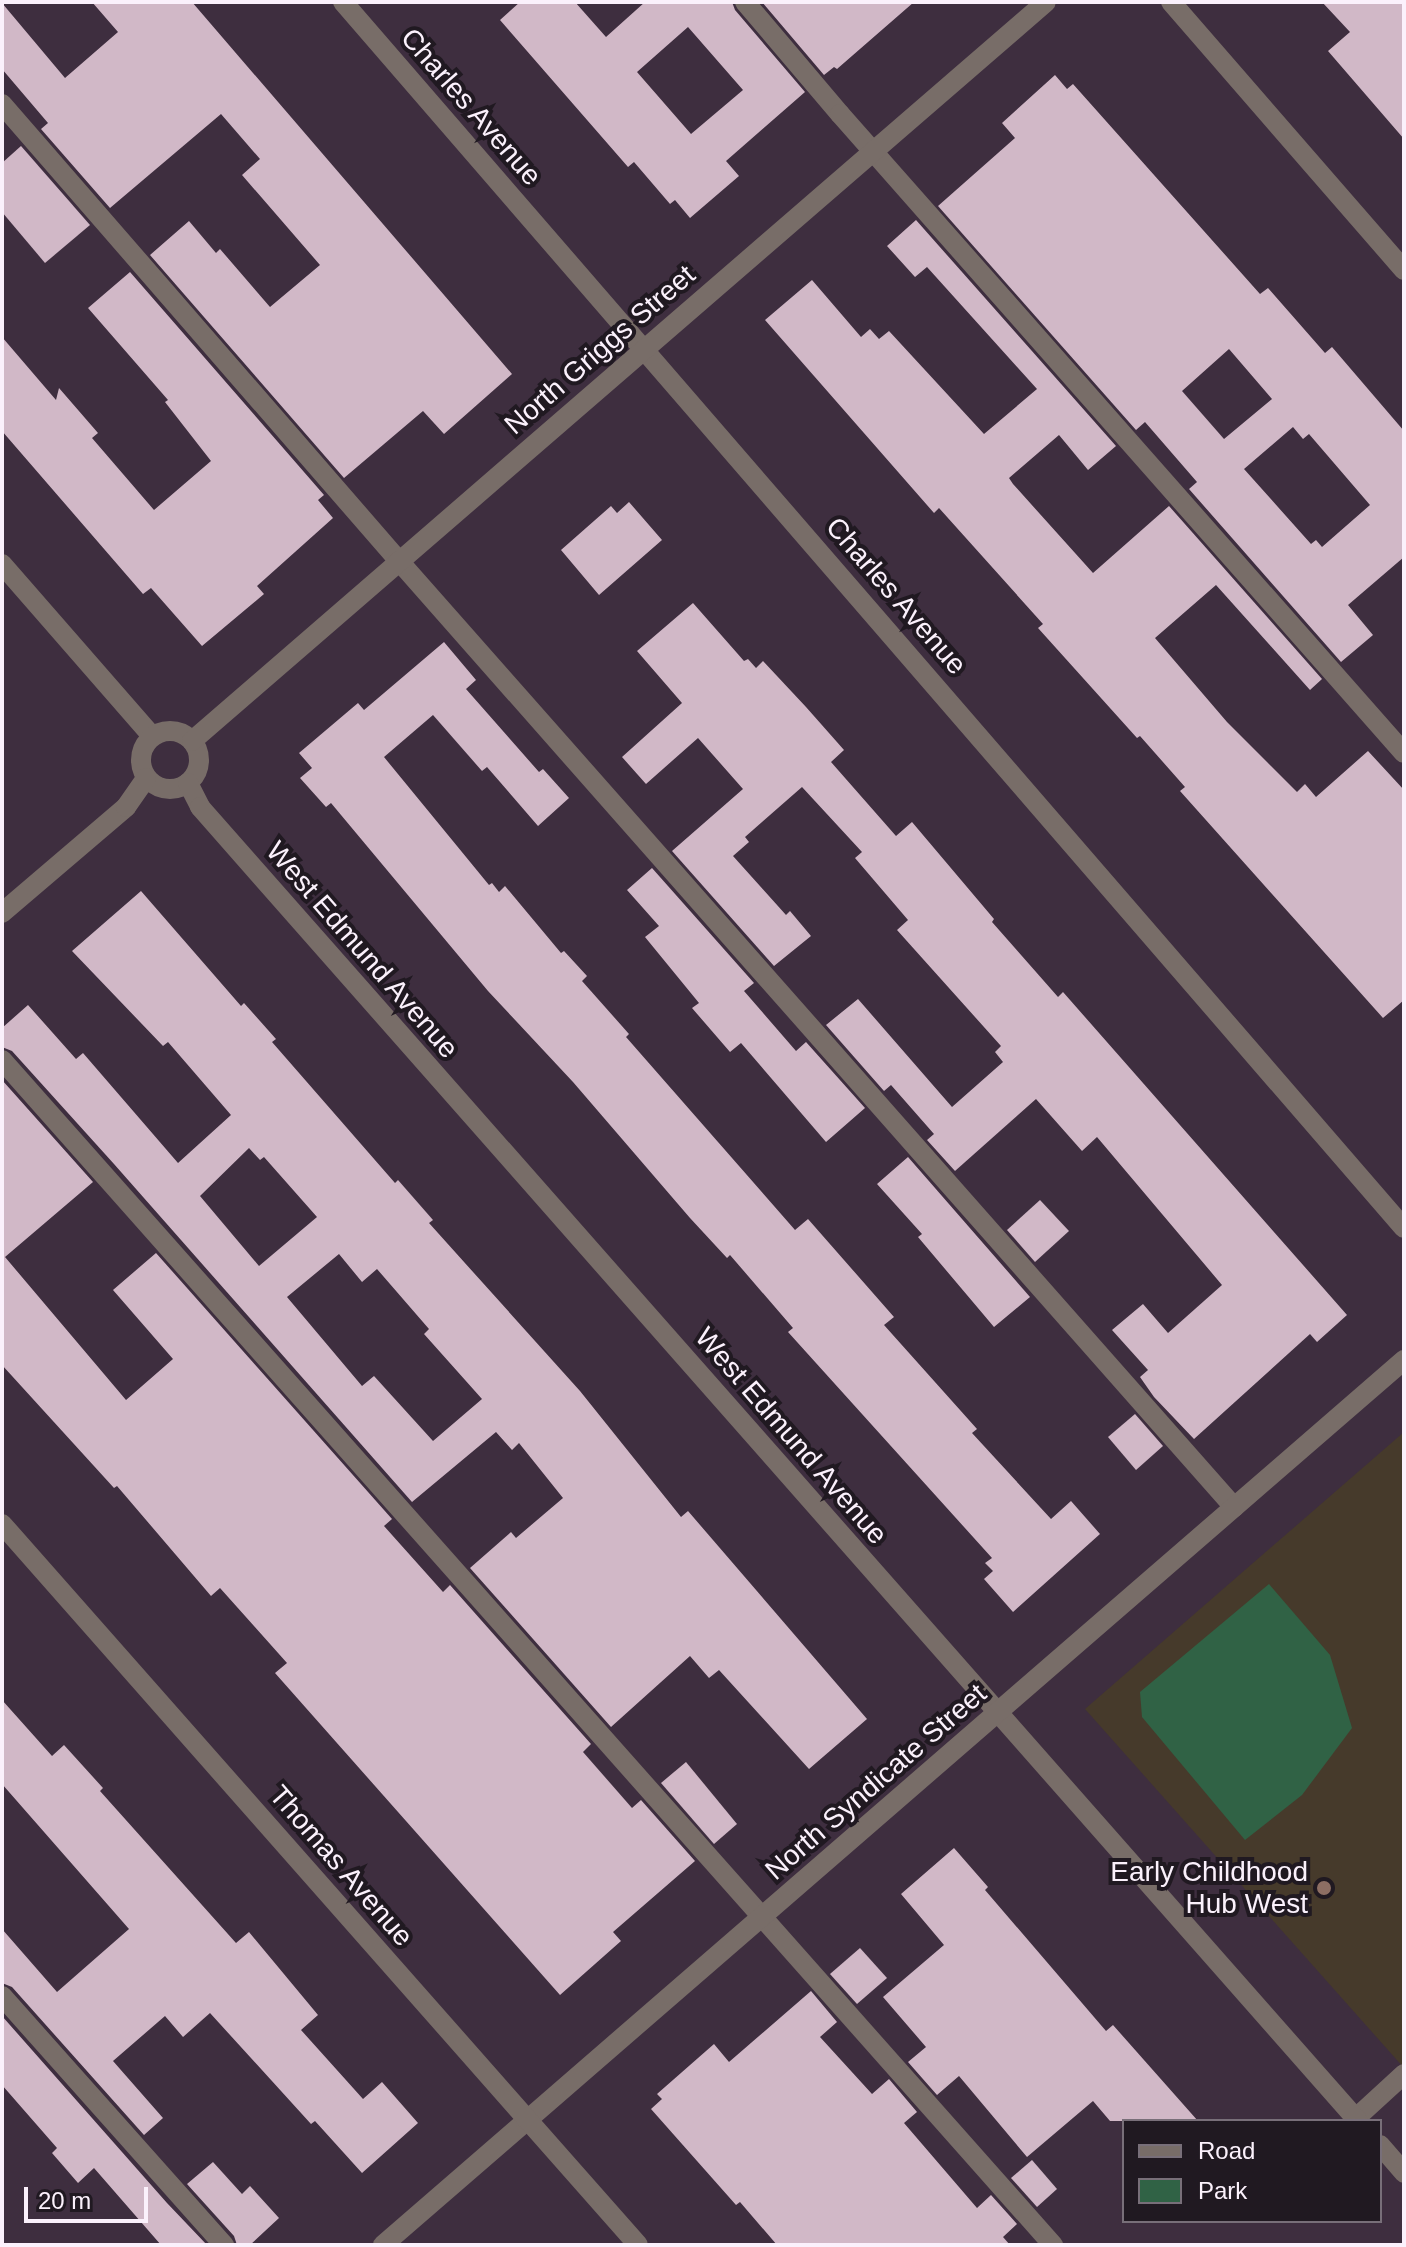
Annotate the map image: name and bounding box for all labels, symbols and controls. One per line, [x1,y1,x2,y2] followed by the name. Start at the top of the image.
[393,21,549,193] street label: Charles Avenue
[498,258,702,442] street label: North Griggs Street
[818,510,974,682] street label: Charles Avenue
[258,834,466,1066] street label: West Edmund Avenue
[687,1320,895,1552] street label: West Edmund Avenue
[759,1677,993,1887] street label: North Syndicate Street
[262,1778,420,1954] street label: Thomas Avenue
[1110,1855,1308,1921] place label: Early Childhood Hub West
[1315,1879,1333,1897] marker: Early Childhood Hub West
[1122,2119,1382,2223] legend
[1198,2137,1255,2164] text: Road
[28,2171,152,2221] scale bar
[1198,2177,1247,2204] text: Park
[38,2187,91,2214] text: 20 m

